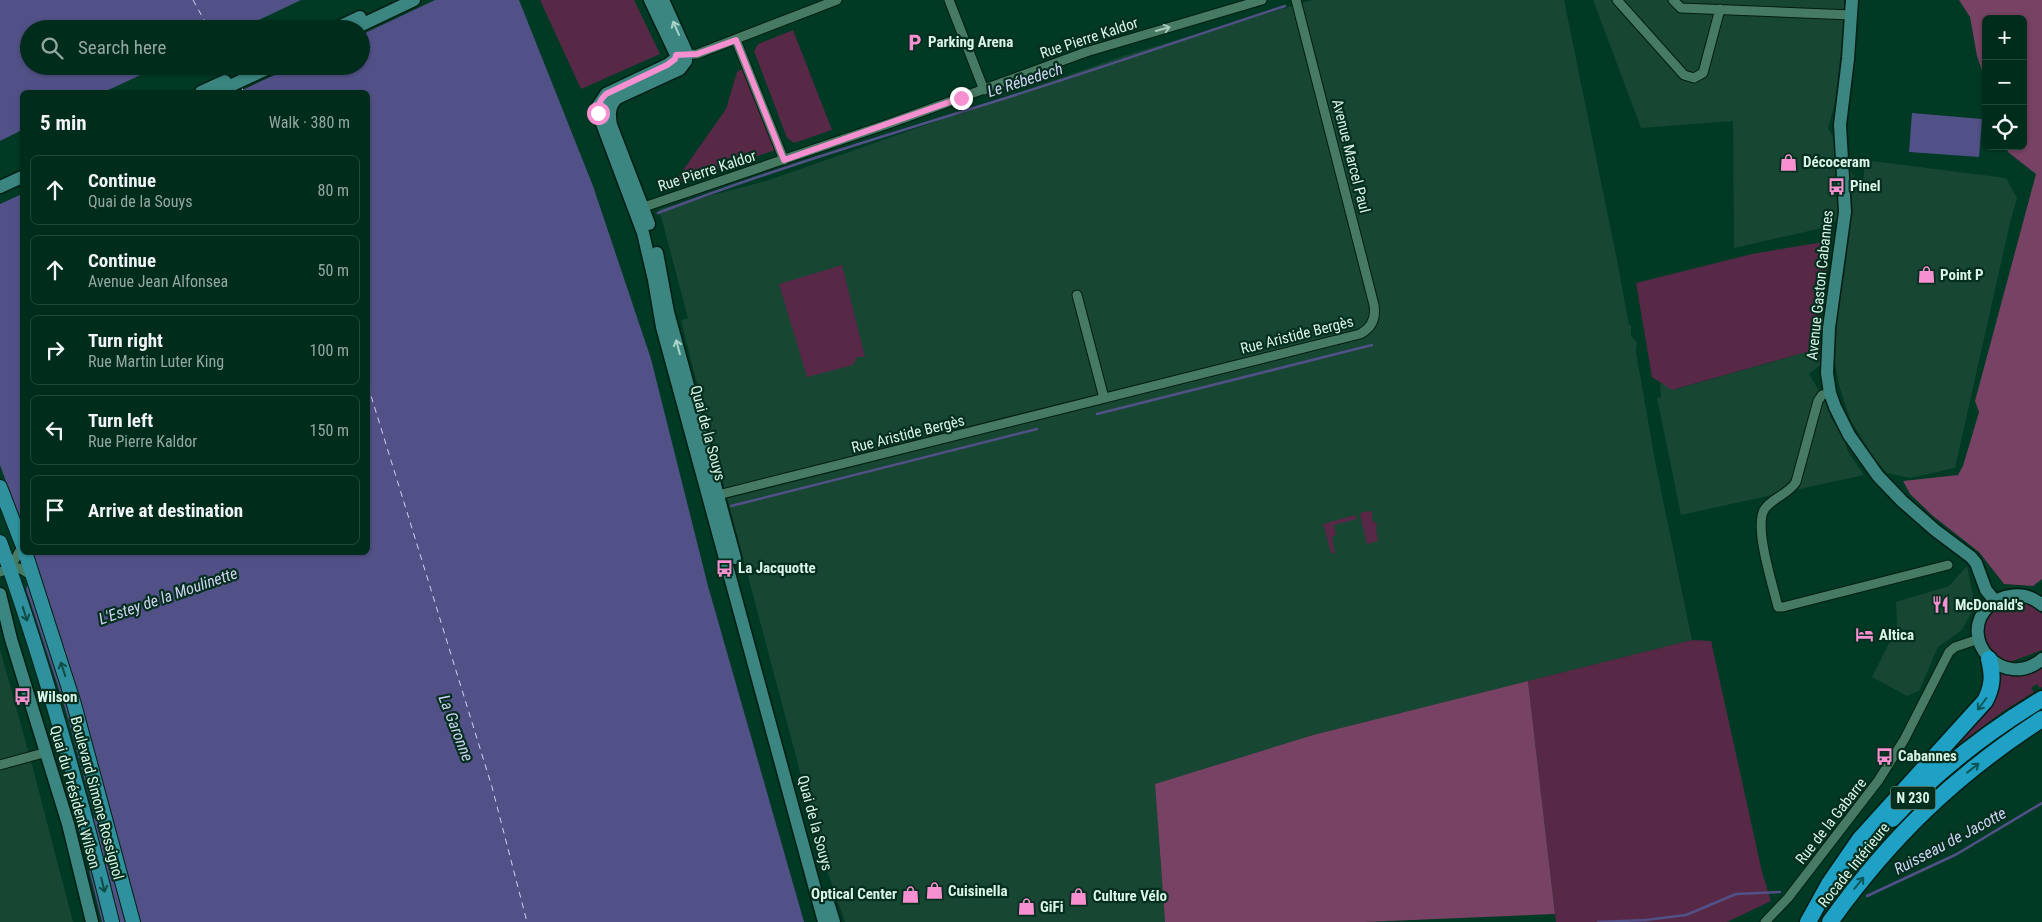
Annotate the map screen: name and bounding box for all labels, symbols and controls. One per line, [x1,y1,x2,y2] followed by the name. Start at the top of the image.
[1038,14,1141,62] street label: Rue Pierre Kaldor
[1982,15,2027,150] map controls
[1982,15,2027,60] button: +
[20,20,370,75] search box
[671,21,681,36] one-way arrow
[1155,24,1171,34] one-way arrow
[904,32,924,52] parking icon: Parking Arena
[928,33,1013,51] place label: Parking Arena
[38,34,66,62] icon: search
[78,36,166,59] text: Search here
[985,59,1065,101] water label: Le Rébedech
[1982,60,2027,105] button: −
[950,87,973,110] route end
[1328,97,1374,215] street label: Avenue Marcel Paul
[587,102,610,125] route start
[1982,105,2027,150] button: locate
[40,111,87,135] text: 5 min
[269,113,350,132] text: Walk · 380 m
[656,147,759,195] street label: Rue Pierre Kaldor
[1779,152,1799,172] shop icon: Décoceram
[1803,153,1870,171] place label: Décoceram
[88,169,156,192] text: Continue
[41,176,69,204] icon: ahead
[1826,176,1846,196] bus stop icon: Pinel
[1850,177,1881,195] place label: Pinel
[317,181,349,200] text: 80 m
[88,192,193,211] text: Quai de la Souys
[1803,209,1837,361] street label: Avenue Gaston Cabannes
[88,249,156,272] text: Continue
[41,256,69,284] icon: ahead
[317,261,349,280] text: 50 m
[1916,265,1936,285] shop icon: Point P
[1940,266,1984,284] place label: Point P
[88,272,228,291] text: Avenue Jean Alfonsea
[1239,312,1356,358] street label: Rue Aristide Bergès
[88,329,163,352] text: Turn right
[41,336,69,364] icon: right
[672,339,682,355] one-way arrow
[310,341,349,360] text: 100 m
[88,352,224,371] text: Rue Martin Luter King
[687,383,729,483] street label: Quai de la Souys
[88,409,153,432] text: Turn left
[850,411,967,457] street label: Rue Aristide Bergès
[41,416,69,444] icon: left
[310,421,349,440] text: 150 m
[88,432,197,451] text: Rue Pierre Kaldor
[41,496,69,524] icon: arrive
[88,499,243,522] text: Arrive at destination
[714,558,734,578] bus stop icon: La Jacquotte
[738,559,816,577] place label: La Jacquotte
[96,563,240,629] water label: L'Estey de la Moulinette
[1931,595,1951,615] restaurant icon: McDonald's
[1955,596,2024,614] place label: McDonald's
[21,606,30,622] one-way arrow
[1855,625,1875,645] hotel icon: Altica
[1879,626,1914,644] place label: Altica
[58,662,67,677] one-way arrow
[13,687,33,707] bus stop icon: Wilson
[37,688,77,706] place label: Wilson
[435,692,477,764] water label: La Garonne
[1977,697,1987,711] one-way arrow
[67,714,127,882] street label: Boulevard Simone Rossignol
[46,723,104,871] street label: Quai du Président Wilson
[1874,746,1894,766] bus stop icon: Cabannes
[1898,747,1957,765] place label: Cabannes
[1966,762,1979,773] one-way arrow
[794,773,836,873] street label: Quai de la Souys
[1792,774,1870,868] street label: Rue de la Gabarre
[1890,786,1936,810] road number: N 230
[1891,803,2009,879] water label: Ruisseau de Jacotte
[1814,819,1894,911] street label: Rocade Intérieure
[99,876,108,892] one-way arrow
[1853,877,1864,890] one-way arrow
[924,881,944,901] shop icon: Cuisinella
[948,882,1007,900] place label: Cuisinella
[901,884,921,904] shop icon: Optical Center
[811,885,897,903] place label: Optical Center
[1069,886,1089,906] shop icon: Culture Vélo
[1093,887,1167,905] place label: Culture Vélo
[1016,897,1036,917] shop icon: GiFi
[1040,898,1063,916] place label: GiFi

